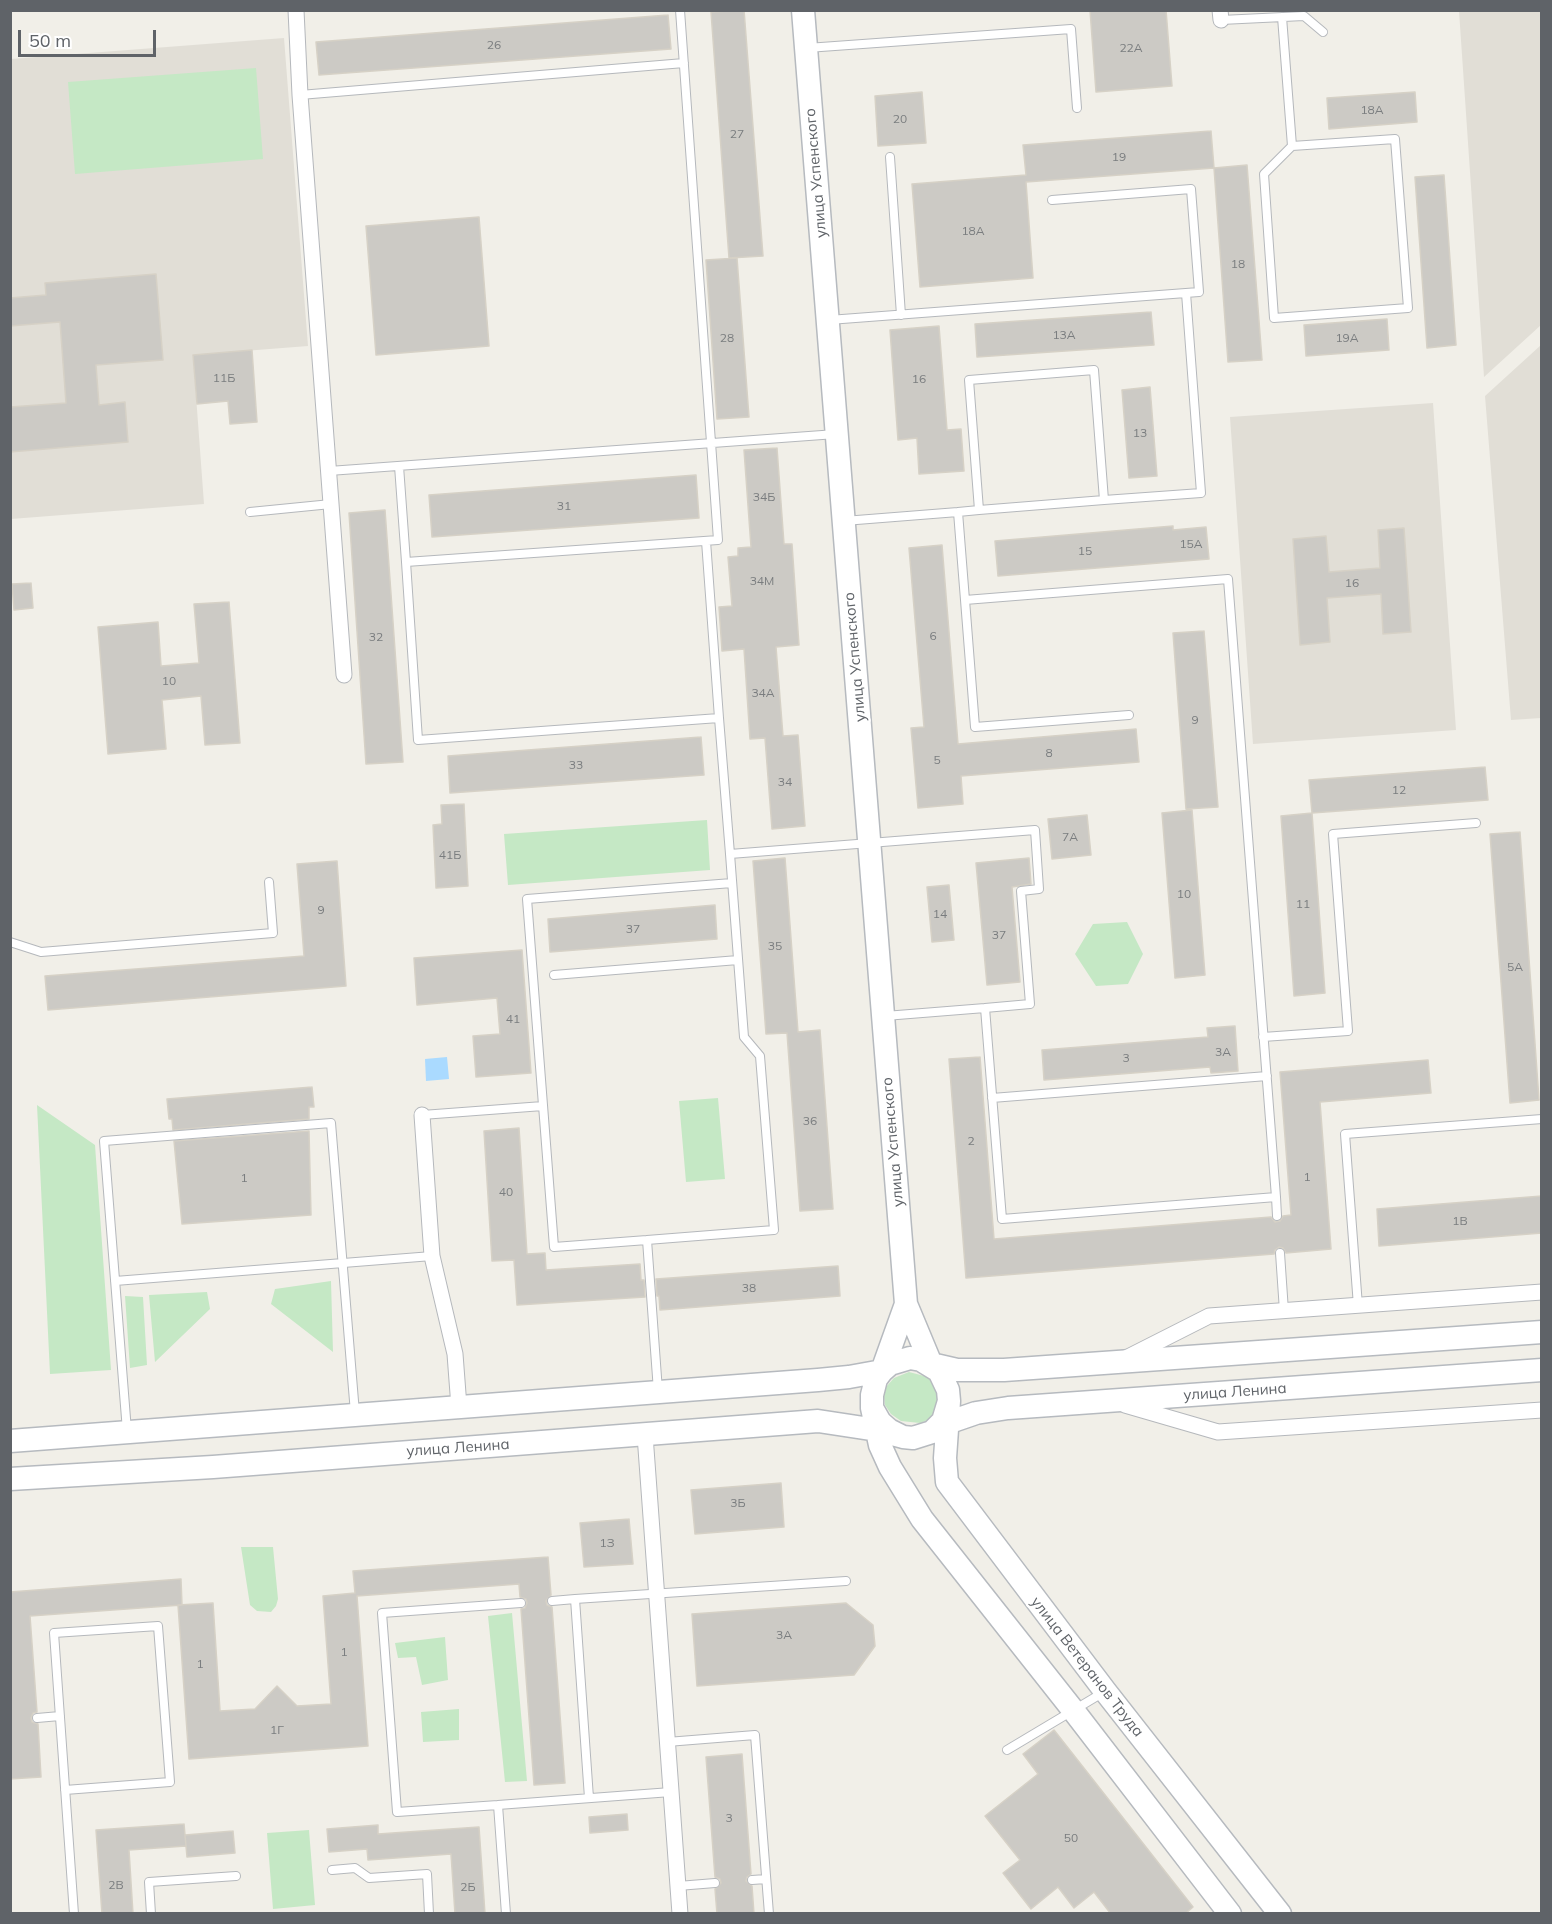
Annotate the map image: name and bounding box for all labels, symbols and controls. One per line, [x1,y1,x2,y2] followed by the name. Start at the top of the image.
[21,18,159,56] scale bar
[29,29,71,52] text: 50 m
[487,38,501,52] house number: 26
[1119,41,1143,55] house number: 22А
[1360,103,1384,117] house number: 18А
[801,107,831,239] street label: улица Успенского
[893,112,907,126] house number: 20
[730,127,744,141] house number: 27
[1112,150,1126,164] house number: 19
[961,224,985,238] house number: 18А
[1231,257,1245,271] house number: 18
[1052,328,1076,342] house number: 13А
[720,331,734,345] house number: 28
[1335,331,1359,345] house number: 19А
[213,371,235,385] house number: 11Б
[912,372,926,386] house number: 16
[1133,426,1147,440] house number: 13
[753,490,775,504] house number: 34Б
[557,499,571,513] house number: 31
[1179,537,1203,551] house number: 15А
[1078,544,1092,558] house number: 15
[750,574,774,588] house number: 34М
[1345,576,1359,590] house number: 16
[840,591,870,723] street label: улица Успенского
[929,629,937,643] house number: 6
[369,630,383,644] house number: 32
[162,674,176,688] house number: 10
[751,686,775,700] house number: 34А
[1191,713,1199,727] house number: 9
[1045,746,1053,760] house number: 8
[933,753,941,767] house number: 5
[569,758,583,772] house number: 33
[778,775,792,789] house number: 34
[1392,783,1406,797] house number: 12
[1062,830,1078,844] house number: 7А
[439,848,461,862] house number: 41Б
[1177,887,1191,901] house number: 10
[1296,897,1310,911] house number: 11
[317,903,325,917] house number: 9
[933,907,947,921] house number: 14
[626,922,640,936] house number: 37
[992,928,1006,942] house number: 37
[768,939,782,953] house number: 35
[1507,960,1523,974] house number: 5А
[506,1012,520,1026] house number: 41
[1215,1045,1231,1059] house number: 3А
[1122,1051,1130,1065] house number: 3
[878,1076,908,1208] street label: улица Успенского
[803,1114,817,1128] house number: 36
[967,1134,975,1148] house number: 2
[1303,1170,1311,1184] house number: 1
[240,1171,248,1185] house number: 1
[499,1185,513,1199] house number: 40
[1452,1214,1468,1228] house number: 1В
[742,1281,756,1295] house number: 38
[1183,1379,1287,1405] street label: улица Ленина
[406,1435,510,1461] street label: улица Ленина
[730,1496,746,1510] house number: 3Б
[599,1536,615,1550] house number: 1З
[1027,1593,1147,1741] street label: улица Ветеранов Труда
[776,1628,792,1642] house number: 3А
[340,1645,348,1659] house number: 1
[196,1657,204,1671] house number: 1
[270,1723,284,1737] house number: 1Г
[725,1811,733,1825] house number: 3
[1064,1831,1078,1845] house number: 50
[108,1878,124,1892] house number: 2В
[460,1880,476,1894] house number: 2Б

